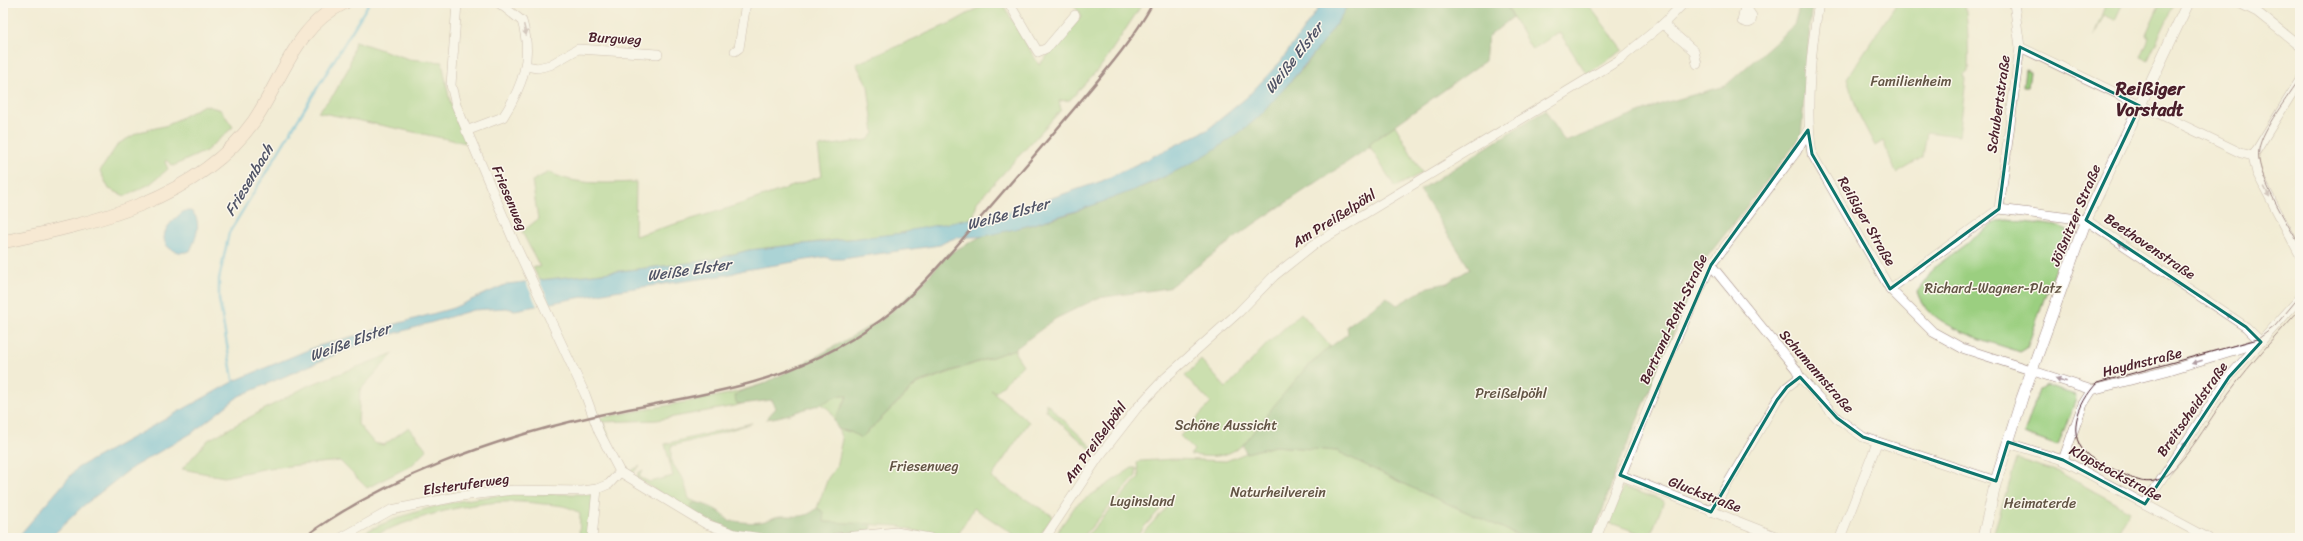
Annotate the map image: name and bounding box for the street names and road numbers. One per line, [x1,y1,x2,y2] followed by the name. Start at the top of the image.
[588,25,642,52] street label: Burgweg
[1979,53,2018,155] street label: Schubertstraße
[2042,160,2108,271] street label: Jößnitzer Straße
[485,161,535,235] street label: Friesenweg
[1831,172,1903,271] street label: Reißiger Straße
[1286,182,1382,255] street label: Am Preißelpöhl
[2099,206,2201,287] street label: Beethovenstraße
[1632,250,1715,389] street label: Bertrand-Roth-Straße
[1773,324,1860,419] street label: Schumannstraße
[2100,341,2185,384] street label: Haydnstraße
[2150,356,2235,462] street label: Breitscheidstraße
[1057,396,1134,489] street label: Am Preißelpöhl
[2065,438,2167,509] street label: Klopstockstraße
[421,466,511,503] street label: Elsteruferweg
[1665,469,1745,520] street label: Gluckstraße

